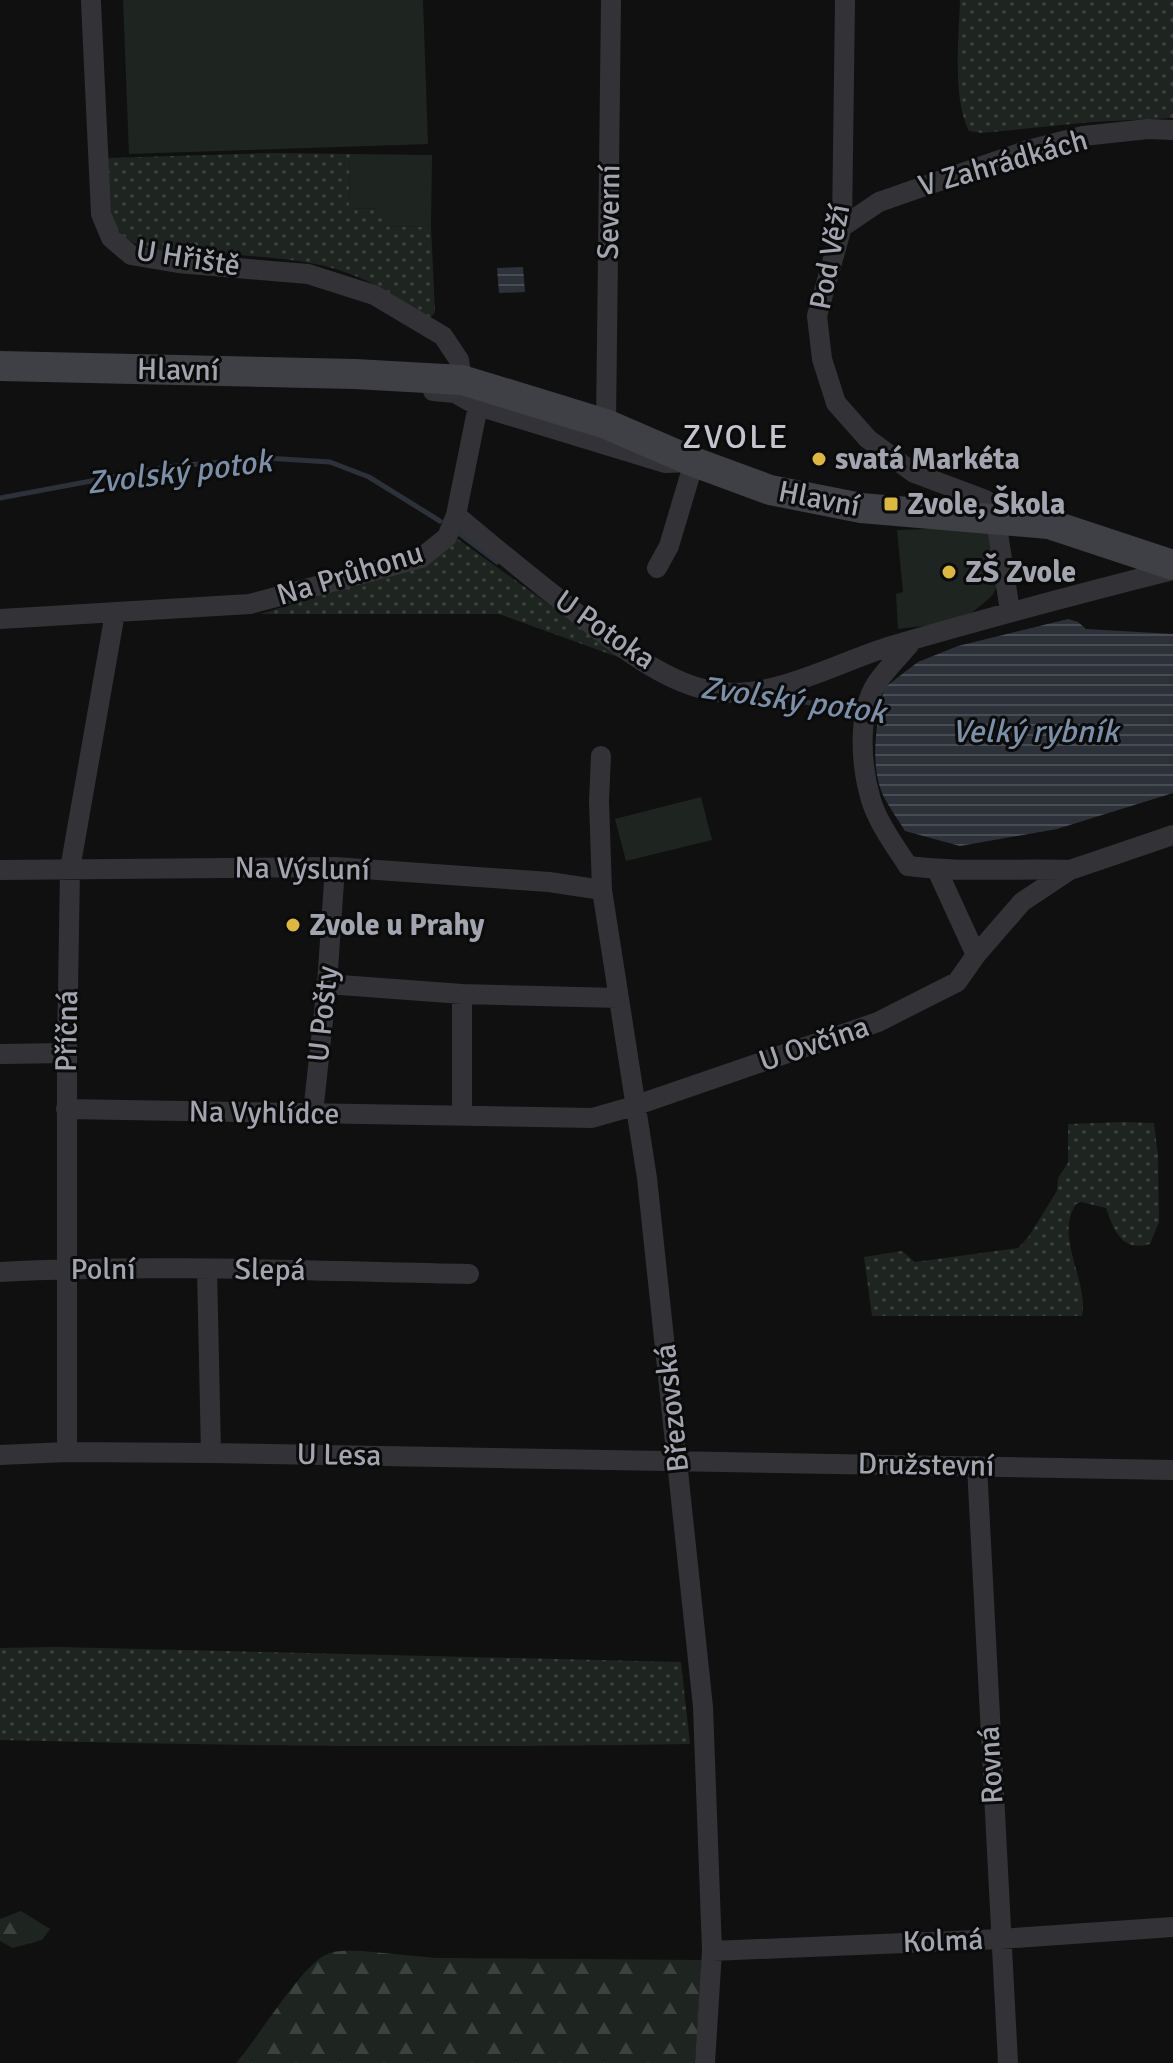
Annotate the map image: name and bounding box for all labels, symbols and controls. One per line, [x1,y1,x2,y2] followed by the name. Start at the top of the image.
[914,121,1092,205] street label: V Zahrádkách
[590,164,628,260] street label: Severní
[802,201,858,313] street label: Pod Věží
[133,232,243,284] street label: U Hřiště
[137,351,219,389] street label: Hlavní
[682,416,790,458] district label: ZVOLE
[84,441,277,503] water label: Zvolský potok
[835,441,1020,478] place label: svatá Markéta
[810,450,828,468] marker: svatá Markéta
[775,473,863,525] street label: Hlavní
[907,484,1065,523] place label: Zvole, Škola
[882,495,900,513] marker: Zvole, Škola
[272,534,428,614] street label: Na Průhonu
[965,552,1076,591] place label: ZŠ Zvole
[940,563,958,581] marker: ZŠ Zvole
[548,582,662,678] street label: U Potoka
[698,668,891,733] water label: Zvolský potok
[952,712,1121,751] water label: Velký rybník
[234,849,370,889] street label: Na Výsluní
[309,907,484,944] place label: Zvole u Prahy
[284,916,302,934] marker: Zvole u Prahy
[300,964,346,1064] street label: U Pošty
[48,990,86,1072] street label: Příčná
[754,1008,874,1080] street label: U Ovčína
[188,1093,340,1133] street label: Na Vyhlídce
[70,1251,136,1288] street label: Polní
[234,1251,306,1289] street label: Slepá
[647,1342,697,1474] street label: Březovská
[296,1436,382,1474] street label: U Lesa
[857,1445,995,1485] street label: Družstevní
[970,1725,1012,1805] street label: Rovná
[902,1921,984,1961] street label: Kolmá

